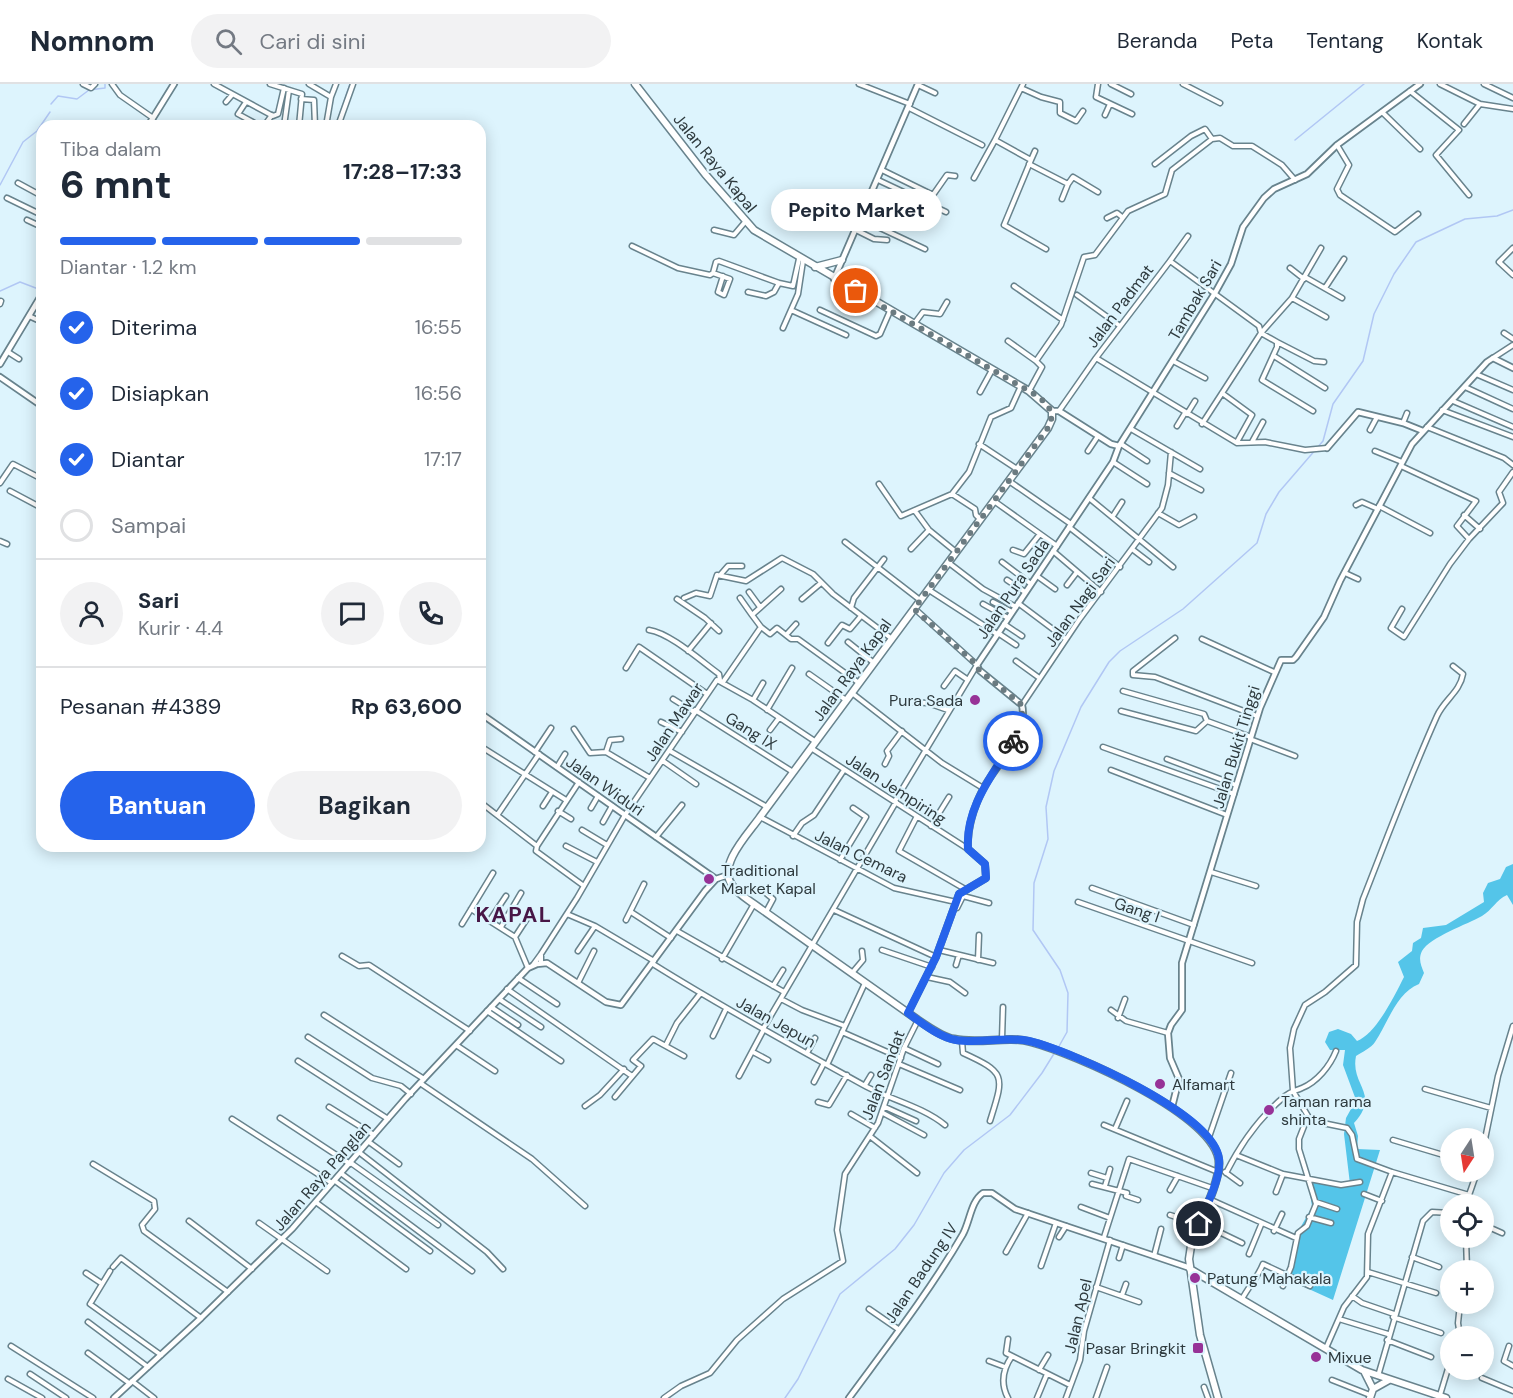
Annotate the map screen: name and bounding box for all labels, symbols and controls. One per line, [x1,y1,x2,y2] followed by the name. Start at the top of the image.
[191,14,611,68] search box
[30,23,155,60] text: Nomnom
[212,25,245,58] icon: search
[260,27,366,56] text: Cari di sini
[1117,27,1198,55] text: Beranda
[1231,27,1273,55] text: Peta
[1306,27,1384,55] text: Tentang
[1417,27,1483,55] text: Kontak
[669,109,761,217] street label: Jalan Raya Kapal
[60,136,161,162] text: Tiba dalam
[343,157,462,186] text: 17:28–17:33
[60,159,172,210] text: 6 mnt
[770,189,942,231] callout: Pepito Market
[788,197,925,223] text: Pepito Market
[60,254,197,280] text: Diantar · 1.2 km
[1164,256,1226,344] street label: Tambak Sari
[1082,260,1158,352] street label: Jalan Padmat
[830,265,881,316] pin
[839,274,872,307] icon: bag
[60,311,93,344] icon: check
[111,313,197,342] text: Diterima
[415,314,462,340] text: 16:55
[60,377,93,410] icon: check
[111,379,209,408] text: Disiapkan
[414,380,462,406] text: 16:56
[60,443,93,476] icon: check
[111,445,185,474] text: Diantar
[424,446,462,472] text: 17:17
[111,511,186,540] text: Sampai
[972,535,1054,643] street label: Jalan Pura Sada
[1040,553,1120,651] street label: Jalan Nagi Sari
[60,582,123,645] button: person
[321,582,384,645] button: chat
[399,582,462,645] button: phone
[138,586,179,615] text: Sari
[138,615,223,641] text: Kurir · 4.4
[808,615,896,725] street label: Jalan Raya Kapal
[640,678,708,766] street label: Jalan Mawar
[1207,683,1265,811] street label: Jalan Bukit Tinggi
[889,690,963,711] place label: Pura Sada
[60,692,221,721] text: Pesanan #4389
[351,692,462,721] text: Rp 63,600
[968,693,982,707] marker: Pura Sada
[721,707,781,755] street label: Gang IX
[983,711,1043,771] courier
[997,725,1030,758] icon: bike
[842,749,950,829] street label: Jalan Jempiring
[562,751,648,821] street label: Jalan Widuri
[60,771,255,840] button: Bantuan
[267,771,462,840] button: Bagikan
[811,825,911,887] street label: Jalan Cemara
[721,860,816,899] place label: Traditional Market Kapal
[702,872,716,886] marker: Traditional Market Kapal
[1111,892,1163,928] street label: Gang I
[475,900,553,929] district label: KAPAL
[732,992,820,1052] street label: Jalan Jepun
[856,1027,910,1123] street label: Jalan Sandat
[1172,1074,1235,1095] place label: Alfamart
[1153,1077,1167,1091] marker: Alfamart
[1281,1091,1371,1130] place label: Taman rama shinta
[1262,1103,1276,1117] marker: Taman rama shinta
[269,1117,375,1235] street label: Jalan Raya Panglan
[1440,1128,1494,1182] north arrow
[1440,1128,1494,1380] map controls
[1440,1194,1494,1248] button: locate
[1173,1198,1224,1249] pin
[1182,1207,1215,1240] icon: home
[880,1218,963,1327] street label: Jalan Badung IV
[1440,1260,1494,1314] button: +
[1207,1268,1331,1289] place label: Patung Mahakala
[1188,1271,1202,1285] marker: Patung Mahakala
[1059,1277,1097,1355] street label: Jalan Apel
[1440,1326,1494,1380] button: −
[1086,1338,1186,1359] place label: Pasar Bringkit
[1191,1341,1205,1355] marker: Pasar Bringkit
[1328,1347,1372,1368] place label: Mixue
[1309,1350,1323,1364] marker: Mixue

